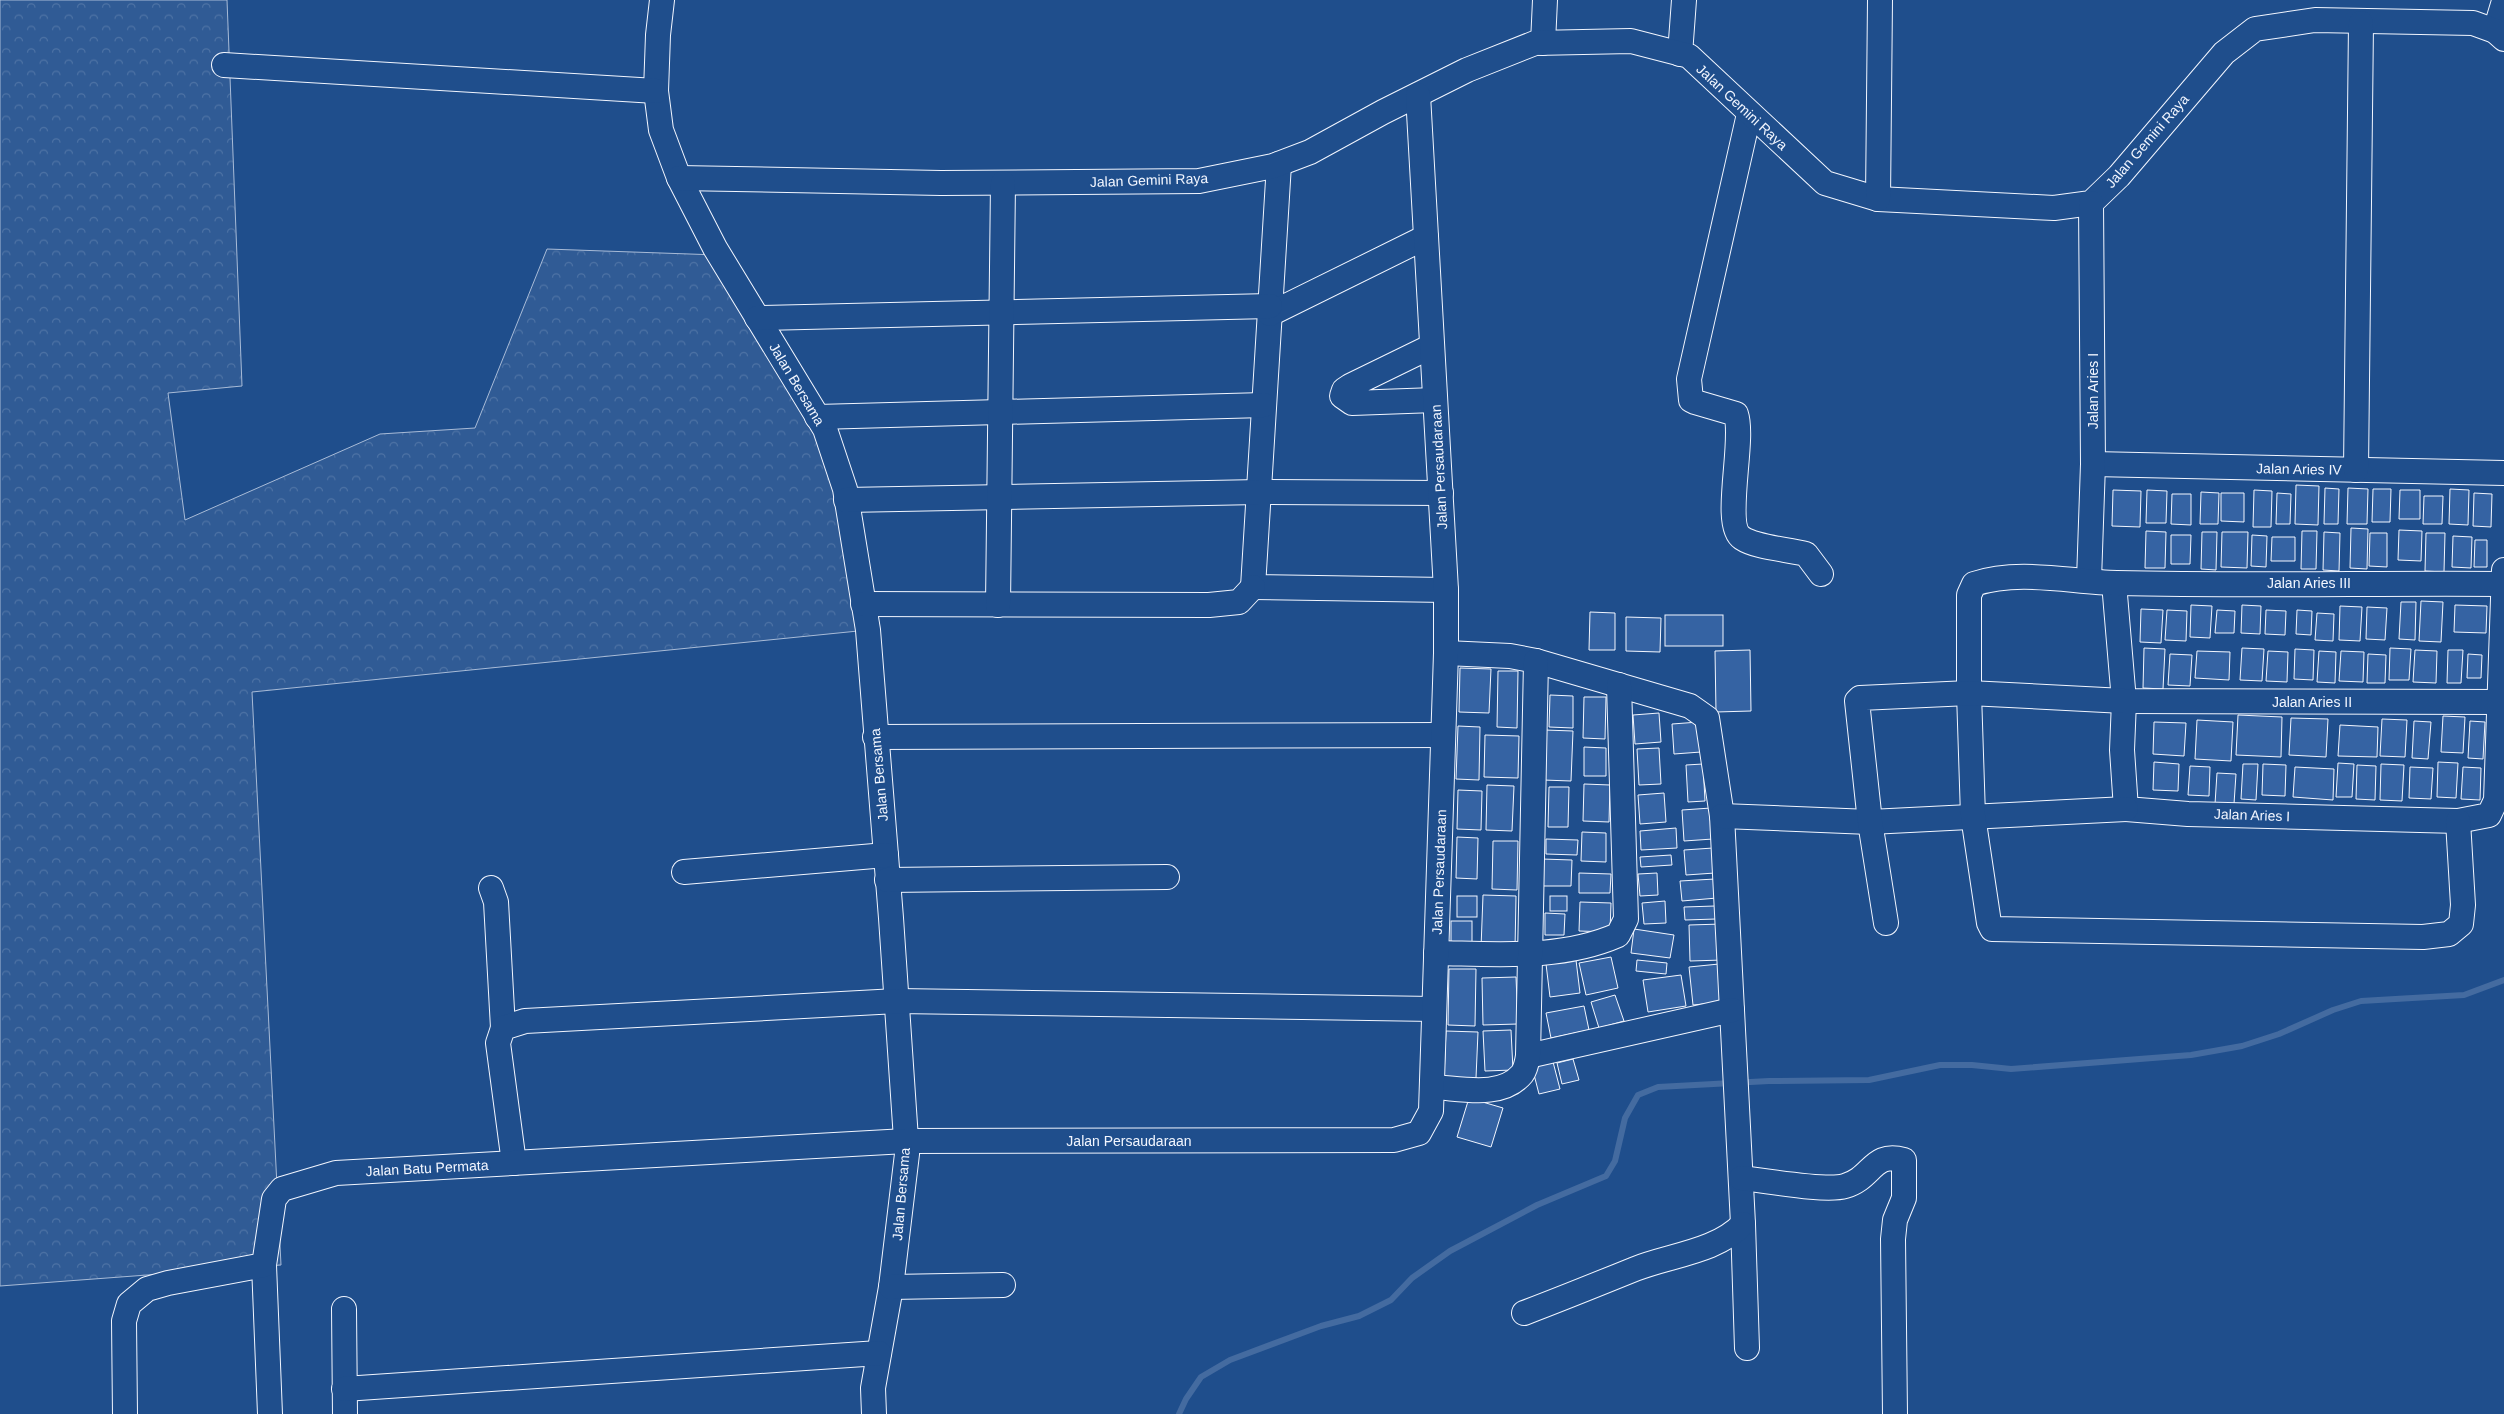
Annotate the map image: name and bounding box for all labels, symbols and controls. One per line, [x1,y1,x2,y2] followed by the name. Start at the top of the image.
[1693,61,1791,153] street label: Jalan Gemini Raya
[2102,91,2192,191] street label: Jalan Gemini Raya
[1090,170,1209,190] street label: Jalan Gemini Raya
[766,340,828,428] street label: Jalan Bersama
[2085,353,2101,429] street label: Jalan Aries I
[1428,404,1450,530] street label: Jalan Persaudaraan
[2256,460,2343,478] street label: Jalan Aries IV
[2267,575,2351,591] street label: Jalan Aries III
[2272,694,2352,710] street label: Jalan Aries II
[867,728,891,822] street label: Jalan Bersama
[2214,806,2290,824] street label: Jalan Aries I
[1429,809,1449,935] street label: Jalan Persaudaraan
[1066,1133,1192,1149] street label: Jalan Persaudaraan
[889,1147,913,1241] street label: Jalan Bersama
[365,1157,489,1179] street label: Jalan Batu Permata

